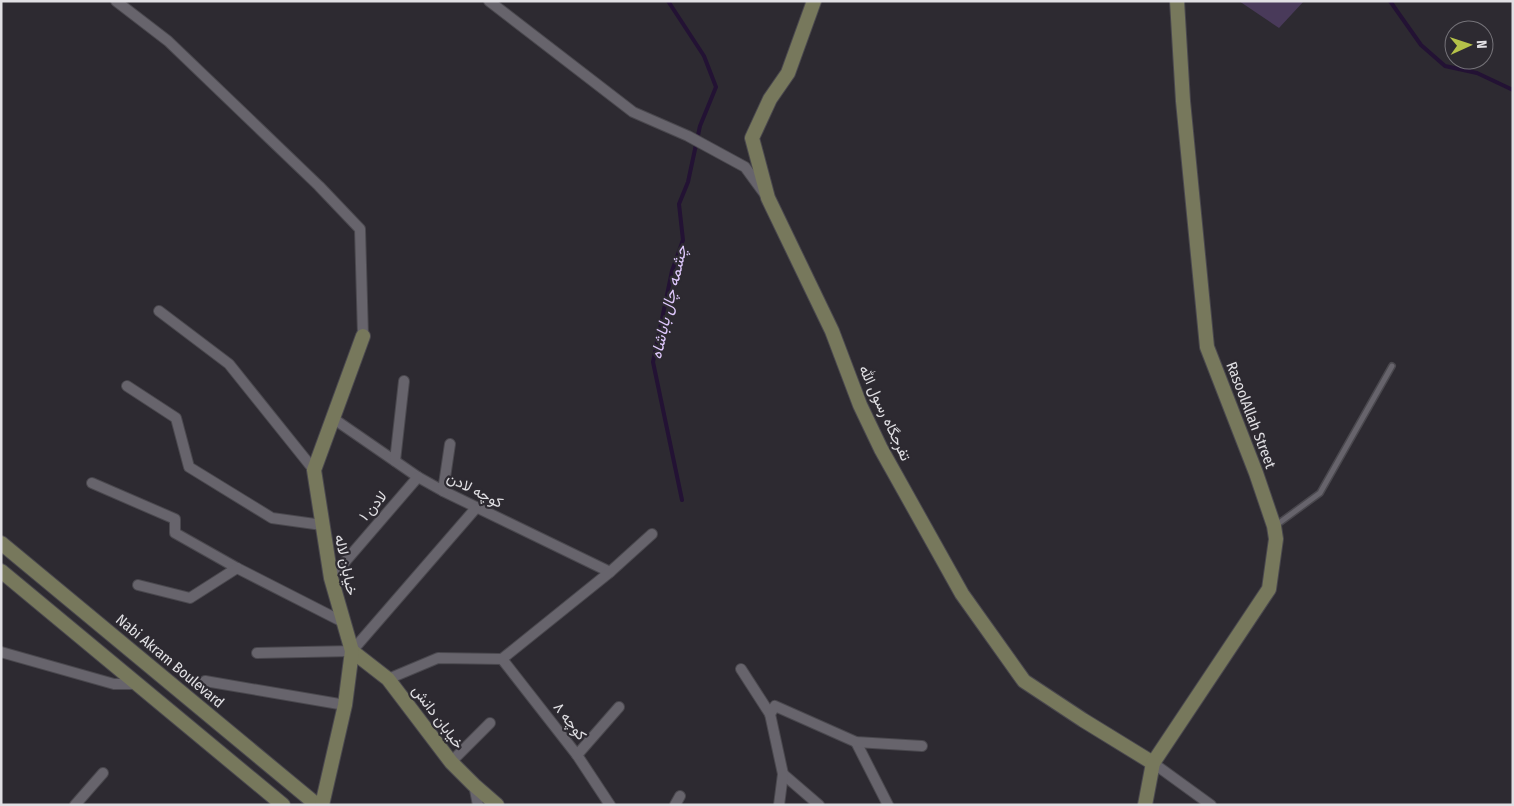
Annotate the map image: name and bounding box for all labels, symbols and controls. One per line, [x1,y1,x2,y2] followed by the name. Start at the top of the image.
[1444,20,1494,70] north arrow
[1473,40,1490,49] text: N
[646,242,693,361] water label: چشمه چال باباشاه
[1222,359,1280,471] street label: RasoolAllah Street
[855,362,915,464] street label: تفرجگاه رسول الله
[443,468,506,513] street label: کوچه لادن
[355,487,391,525] street label: لادن ۱
[331,533,361,597] street label: خیابان لاله
[112,611,228,711] street label: Nabi Akram Boulevard
[407,682,468,753] street label: خیابان دانش
[549,698,591,745] street label: کوچه ۸

